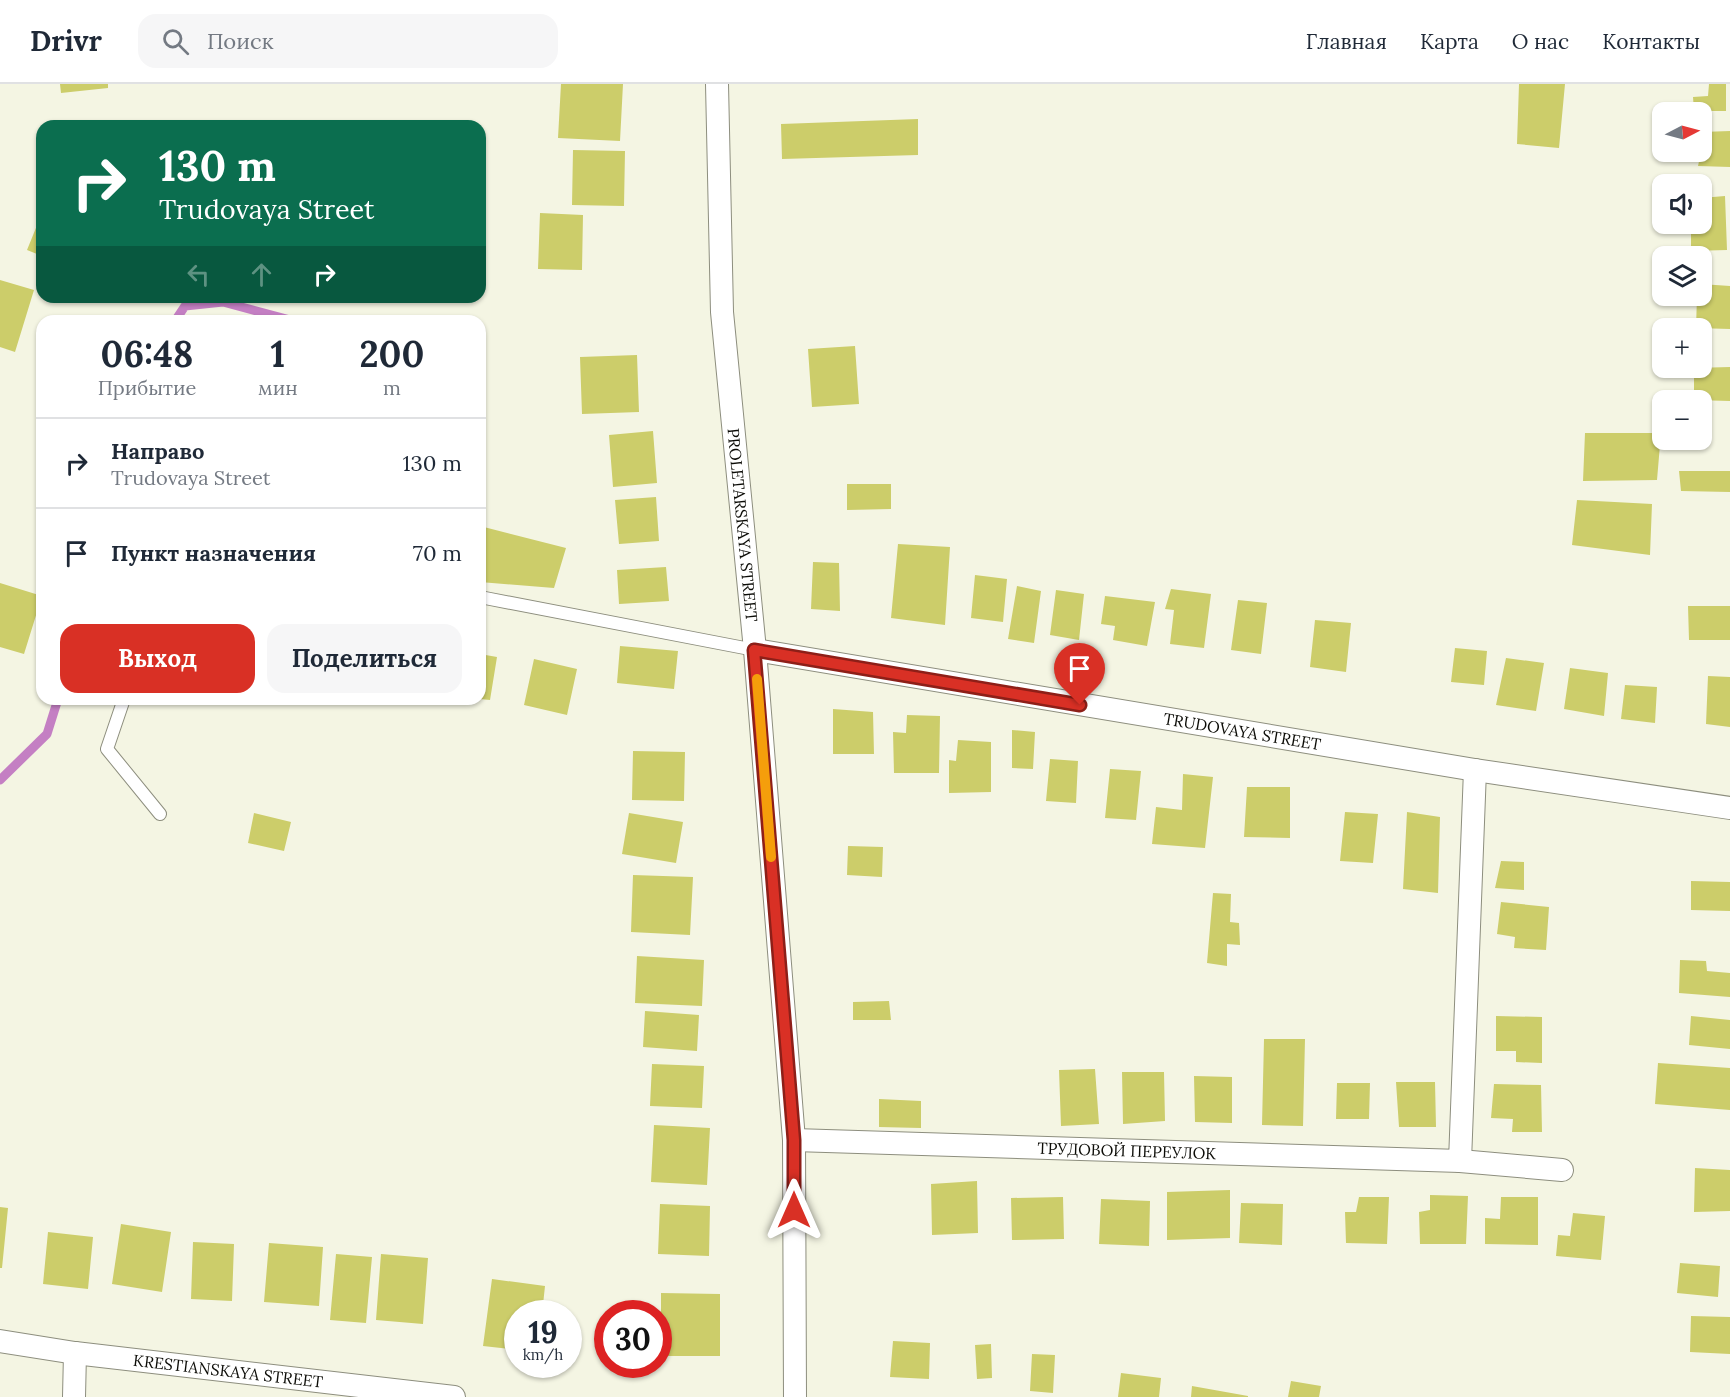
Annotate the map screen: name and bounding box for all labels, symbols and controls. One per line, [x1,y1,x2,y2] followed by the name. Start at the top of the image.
[138,14,558,68] search box
[30,23,102,59] text: Drivr
[159,25,192,58] icon: search
[207,27,274,55] text: Поиск
[1306,28,1387,55] text: Главная
[1420,28,1479,55] text: Карта
[1512,28,1569,55] text: О нас
[1602,28,1700,55] text: Контакты
[1652,102,1712,162] north arrow
[1652,102,1712,450] map controls
[159,139,276,193] text: 130 m
[60,144,138,222] icon: right
[1652,174,1712,234] button: sound
[159,192,374,226] text: Trudovaya Street
[1652,246,1712,306] button: layers
[182,258,215,291] icon: left
[245,258,278,291] icon: ahead
[308,258,341,291] icon: right
[1652,318,1712,378] button: +
[101,331,193,377] text: 06:48
[271,331,285,377] text: 1
[359,331,424,377] text: 200
[98,375,196,400] text: Прибытие
[258,375,298,400] text: мин
[383,375,401,400] text: m
[1652,390,1712,450] button: −
[723,427,762,623] street label: PROLETARSKAYA STREET
[111,437,205,465] text: Направо
[60,447,93,480] icon: right
[403,449,462,477] text: 130 m
[111,465,271,490] text: Trudovaya Street
[60,537,93,570] icon: arrive
[111,539,316,567] text: Пункт назначения
[413,539,462,567] text: 70 m
[60,624,255,693] button: Выход
[267,624,462,693] button: Поделиться
[1054,643,1105,705] pin
[1063,652,1096,685] icon: arrive
[1162,708,1323,754] street label: TRUDOVAYA STREET
[1037,1138,1217,1163] street label: ТРУДОВОЙ ПЕРЕУЛОК
[762,1178,826,1242] position arrow
[594,1300,672,1378] speed limit sign: 30
[528,1313,558,1351] text: 19
[523,1345,563,1364] text: km/h
[132,1350,324,1392] street label: KRESTIANSKAYA STREET

